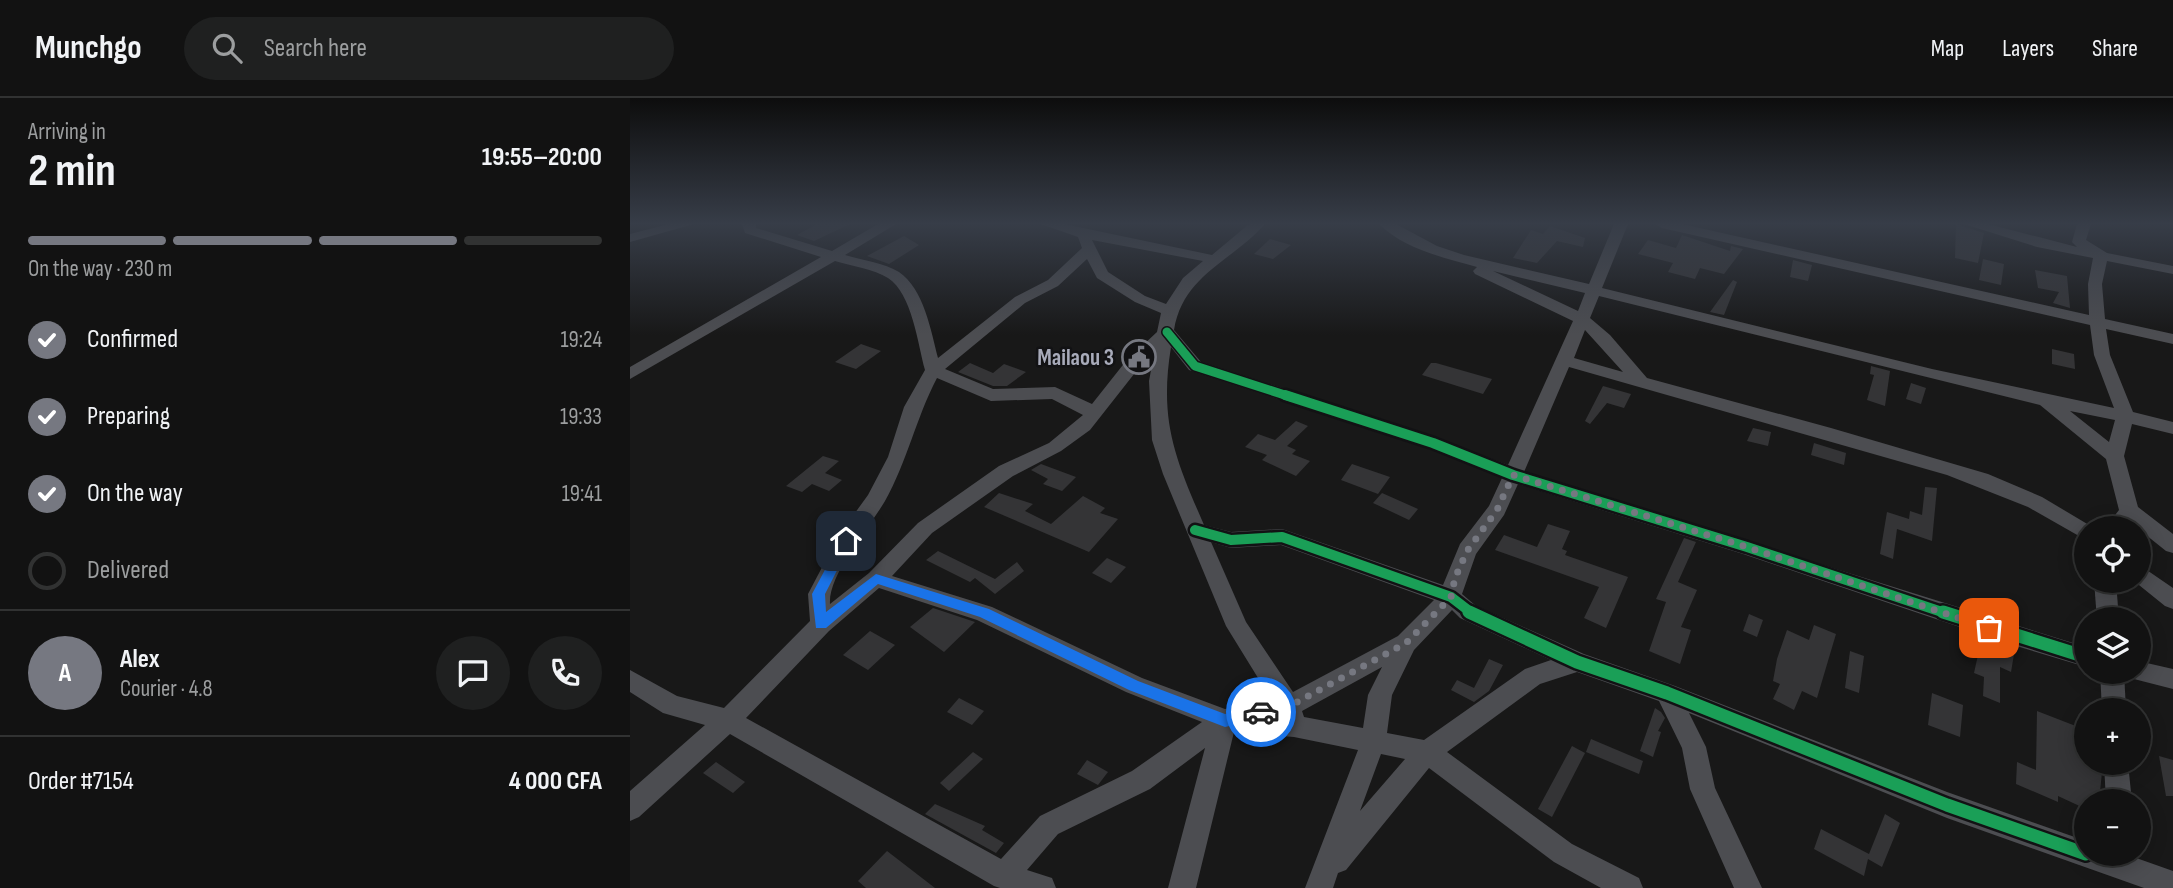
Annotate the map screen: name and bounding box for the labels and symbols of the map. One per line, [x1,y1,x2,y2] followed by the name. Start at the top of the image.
[1120,338,1158,376] public building icon: Mailaou 3
[1037,344,1114,372] place label: Mailaou 3
[816,511,876,571] pin
[1959,598,2019,658] pin
[1226,677,1296,747] courier

